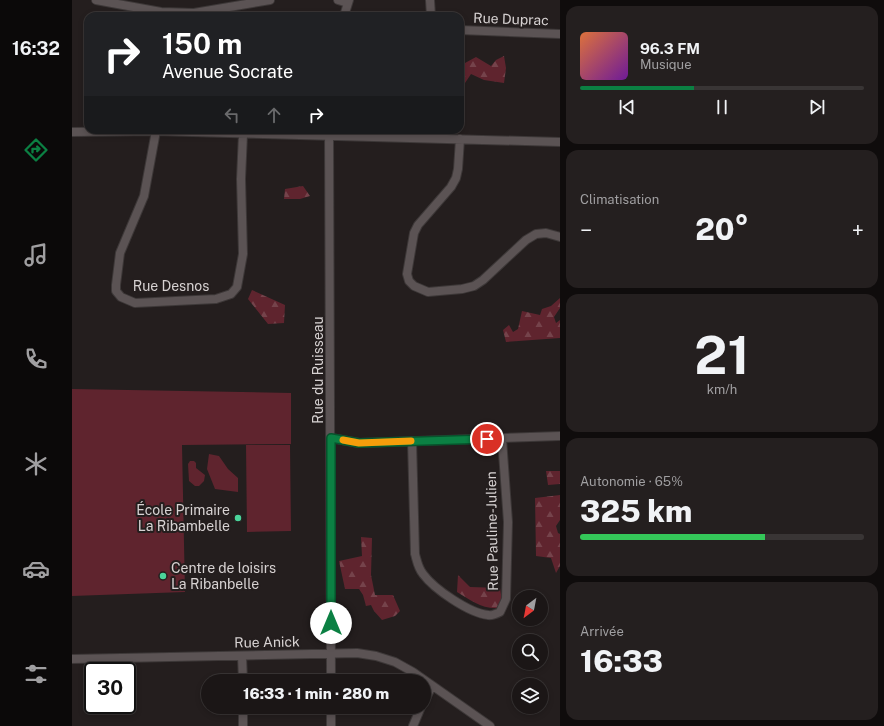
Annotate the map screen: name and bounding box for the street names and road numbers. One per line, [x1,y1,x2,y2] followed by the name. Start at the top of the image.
[473,10,549,28] street label: Rue Duprac
[133,278,209,294] street label: Rue Desnos
[310,316,326,424] street label: Rue du Ruisseau
[483,471,501,591] street label: Rue Pauline-Julien
[234,633,300,651] street label: Rue Anick

